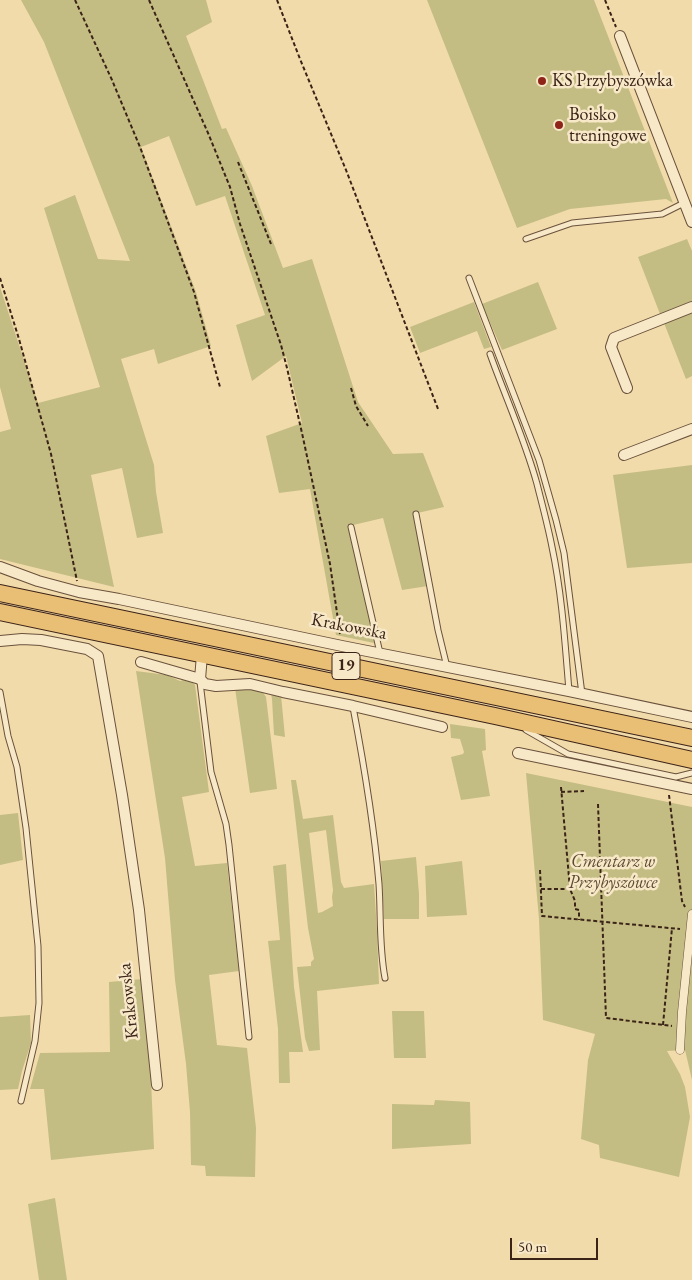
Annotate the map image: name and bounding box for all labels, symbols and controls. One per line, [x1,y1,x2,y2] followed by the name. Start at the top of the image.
[552,70,673,92] place label: KS Przybyszówka
[536,75,548,87] marker: KS Przybyszówka
[569,104,646,146] place label: Boisko treningowe
[553,119,565,131] marker: Boisko treningowe
[309,609,389,645] street label: Krakowska
[332,652,360,679] road number: 19
[569,851,657,894] park label: Cmentarz w Przybyszówce
[114,962,144,1040] street label: Krakowska
[512,1228,600,1260] scale bar
[518,1237,547,1256] text: 50 m

